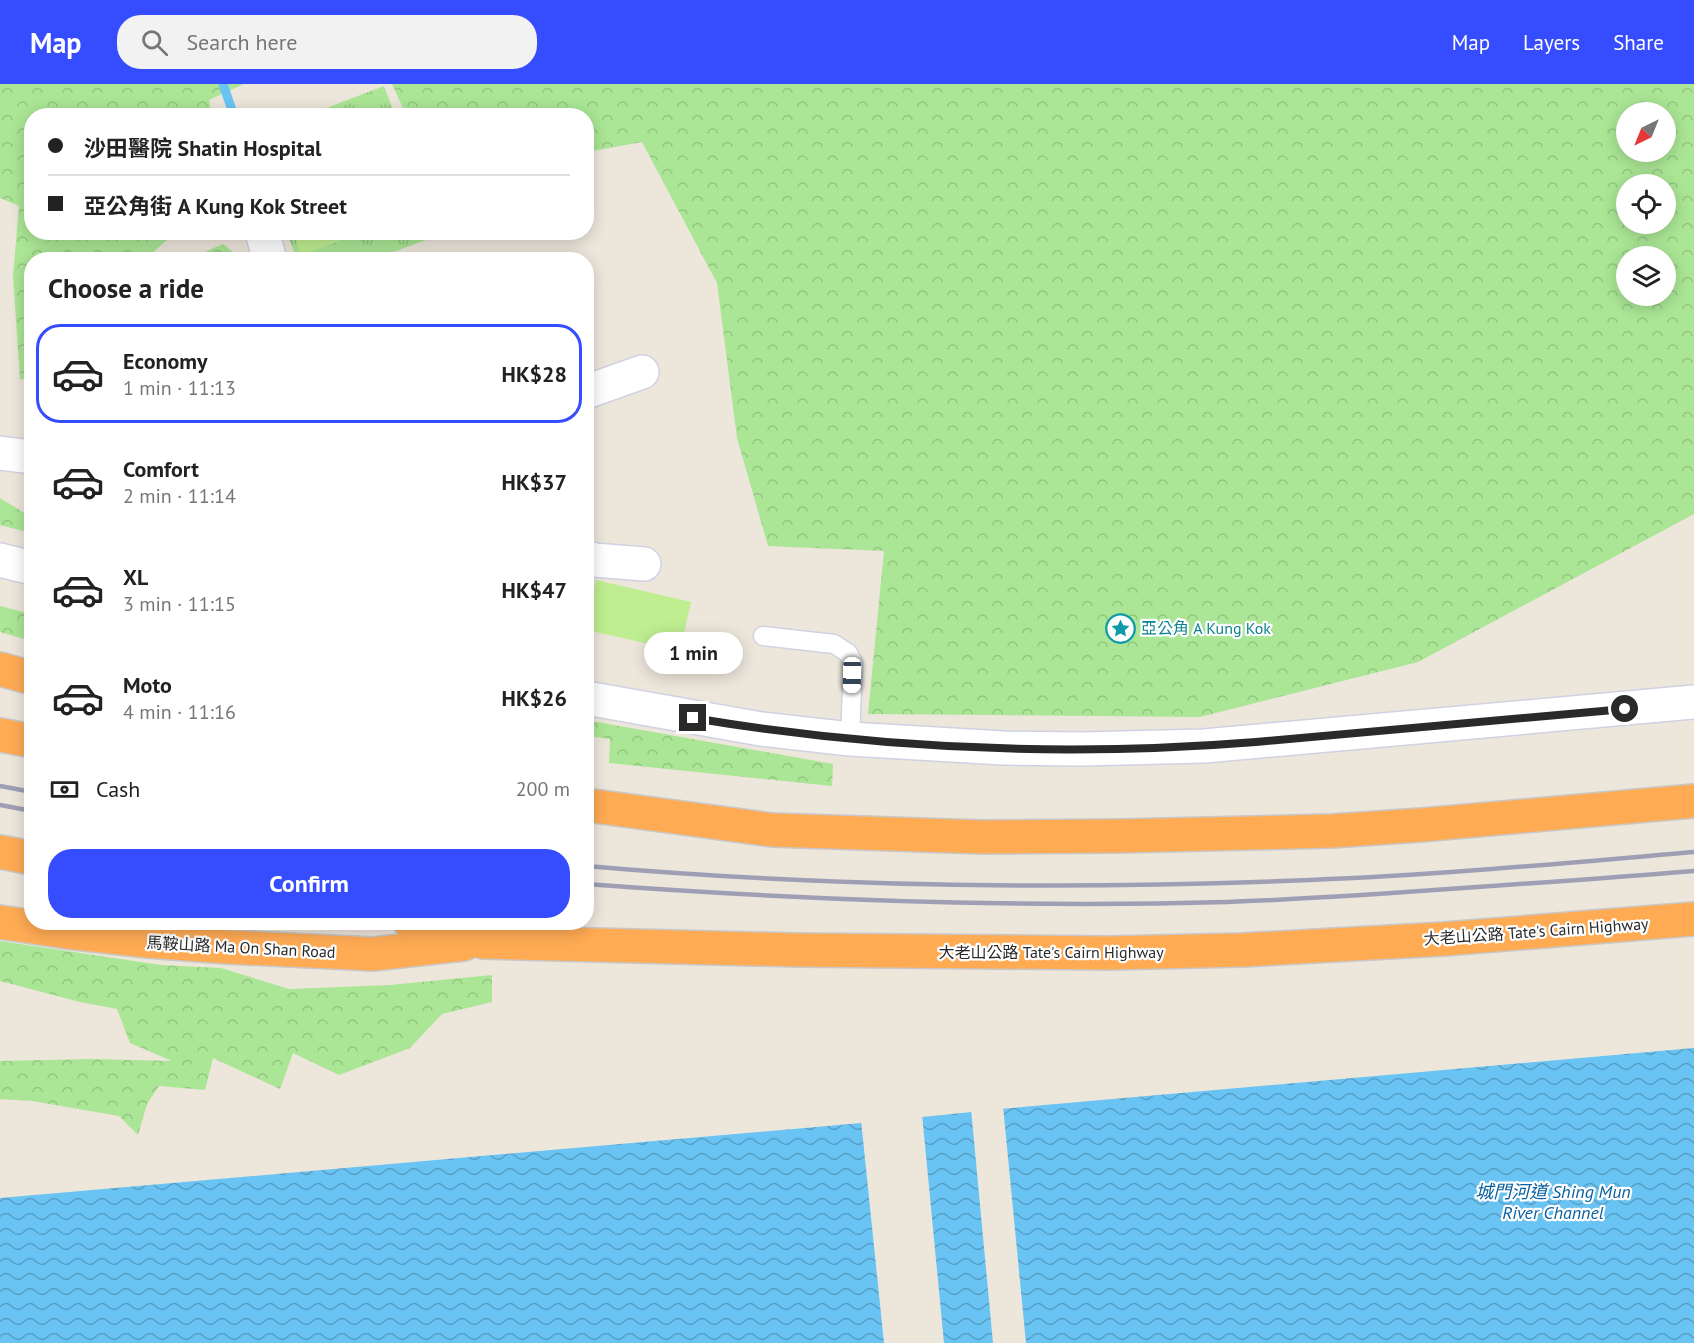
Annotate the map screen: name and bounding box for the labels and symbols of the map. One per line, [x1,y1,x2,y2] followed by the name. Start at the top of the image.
[1616,102,1676,162] north arrow
[1104,612,1136,644] place icon: 亞公角 A Kung Kok
[1141,618,1271,638] place label: 亞公角 A Kung Kok
[644,631,742,673] callout: 1 min
[843,657,861,693] car
[1611,695,1638,722] route start
[679,704,706,731] route end
[1423,913,1650,949] street label: 大老山公路 Tate's Cairn Highway
[146,932,336,962] street label: 馬鞍山路 Ma On Shan Road
[938,942,1164,962] street label: 大老山公路 Tate's Cairn Highway
[1475,1180,1631,1224] water label: 城門河道 Shing Mun River Channel

